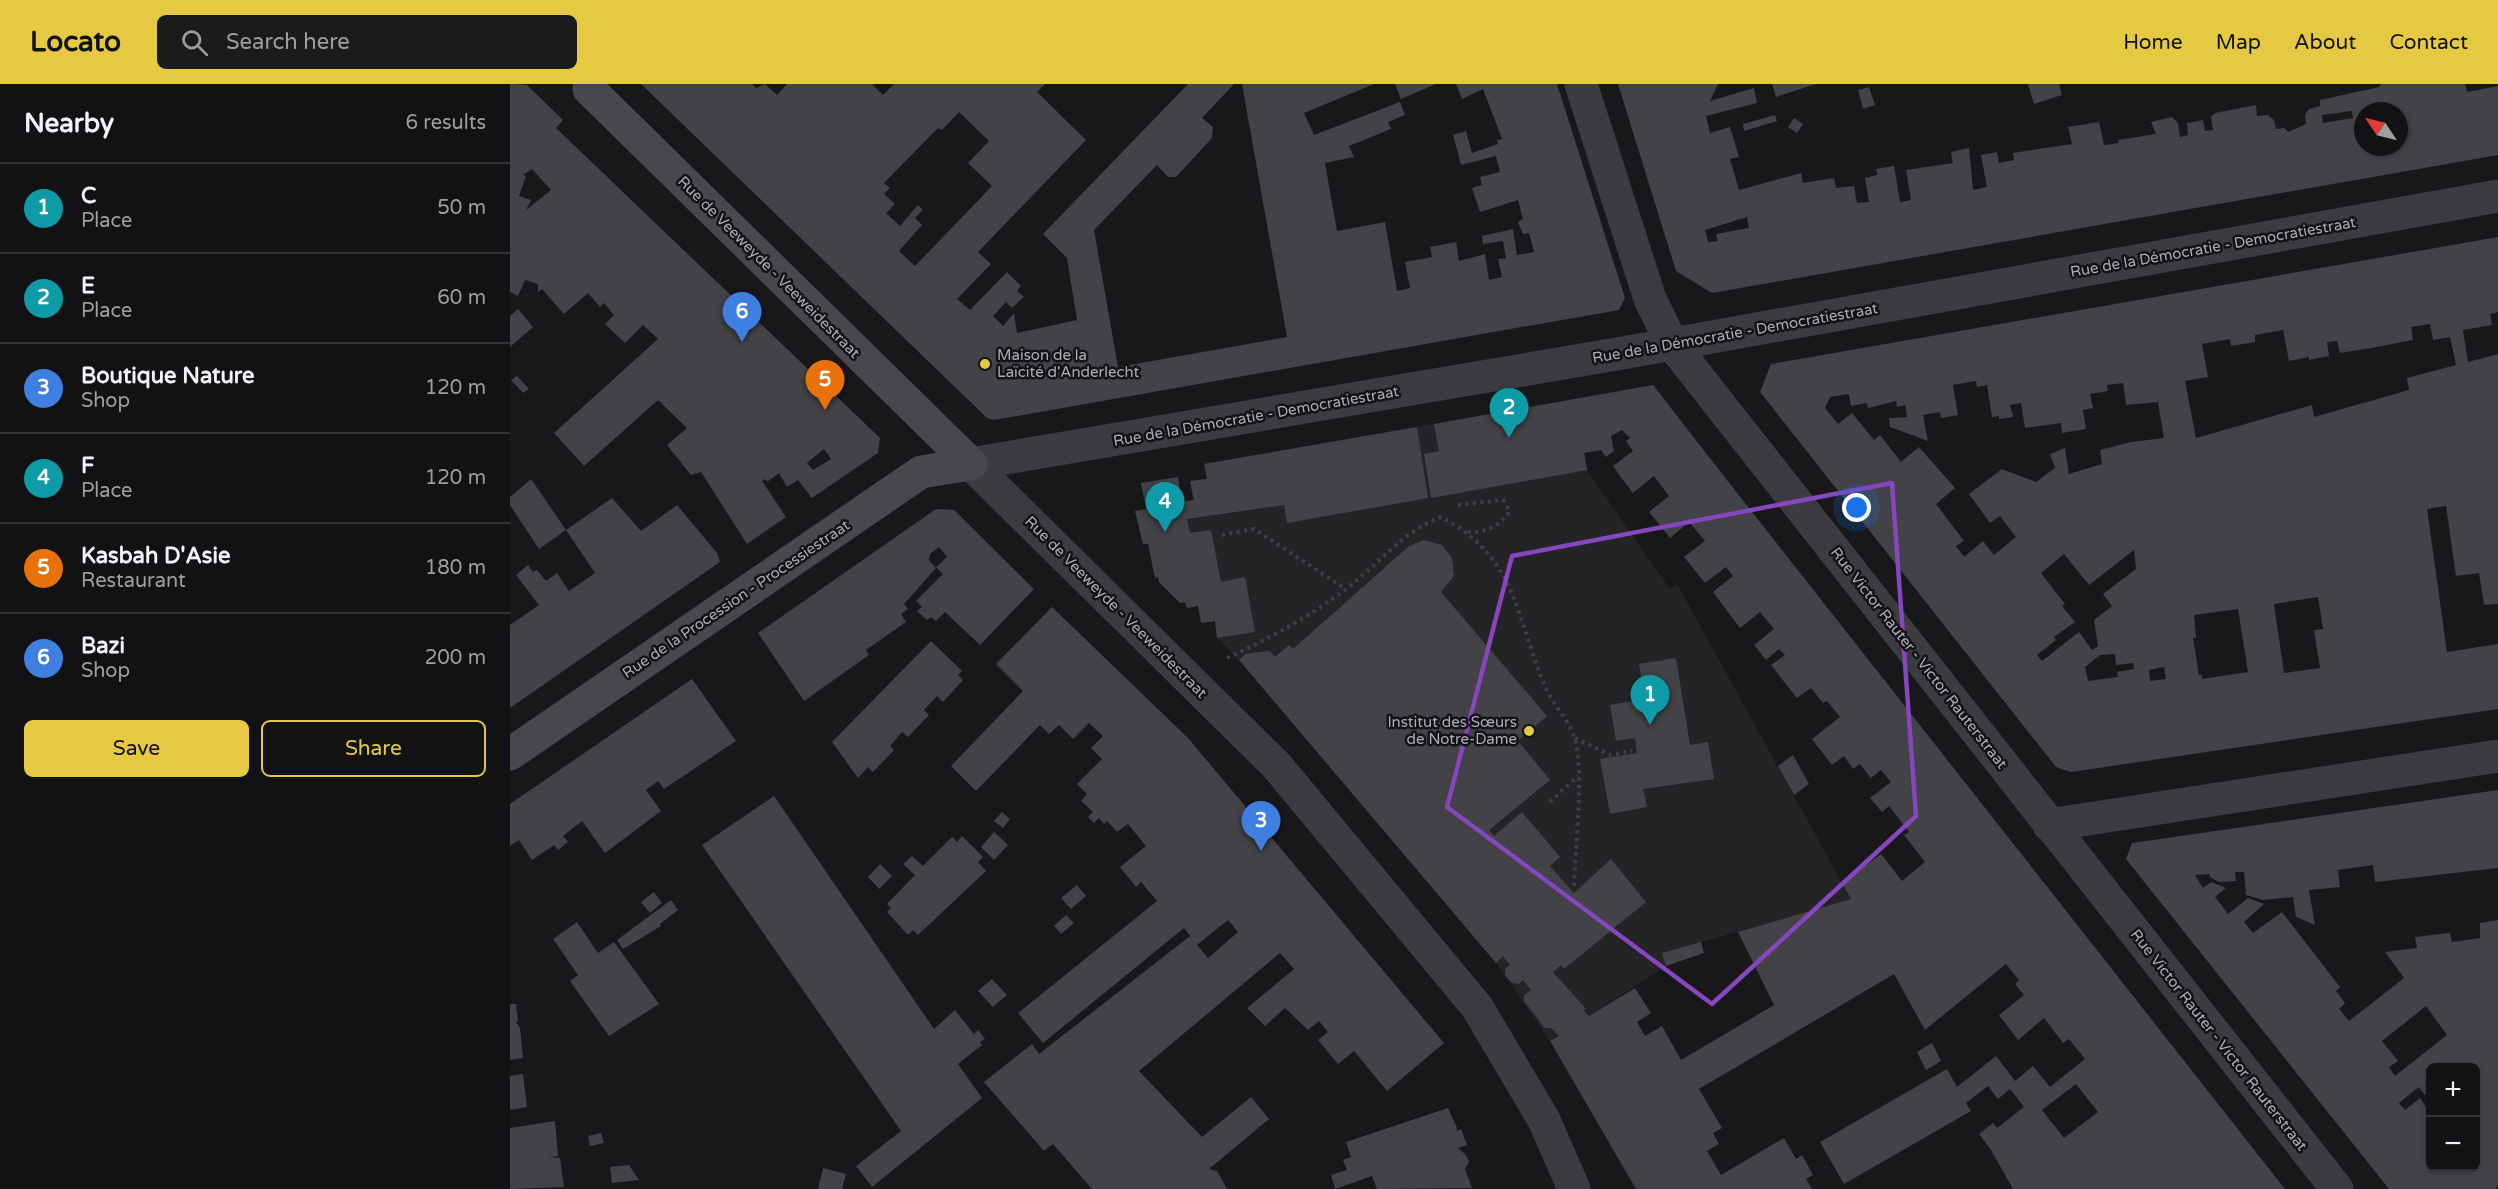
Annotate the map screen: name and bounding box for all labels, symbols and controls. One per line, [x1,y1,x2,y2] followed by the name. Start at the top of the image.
[157,15,577,69] search box
[30,25,121,59] text: Locato
[178,26,211,59] icon: search
[226,29,350,55] text: Search here
[2123,30,2183,55] text: Home
[2216,30,2261,55] text: Map
[2294,30,2356,55] text: About
[2389,30,2468,55] text: Contact
[2354,102,2408,156] north arrow
[24,108,114,139] text: Nearby
[406,111,486,135] text: 6 results
[674,172,864,362] street label: Rue de Veeweyde - Veeweidestraat
[81,183,96,209] text: C
[37,196,50,220] text: 1
[437,196,486,220] text: 50 m
[81,209,132,233] text: Place
[2069,213,2357,281] street label: Rue de la Démocratie - Democratiestraat
[81,273,95,299] text: E
[37,286,50,310] text: 2
[437,286,486,310] text: 60 m
[722,292,762,342] pin: 6
[81,299,132,323] text: Place
[1591,299,1879,367] street label: Rue de la Démocratie - Democratiestraat
[997,346,1139,381] place label: Maison de la Laïcité d'Anderlecht
[978,357,992,371] marker: Maison de la Laïcité d'Anderlecht
[806,360,844,410] pin: 5
[81,363,254,389] text: Boutique Nature
[37,376,50,400] text: 3
[425,376,486,400] text: 120 m
[1112,382,1400,450] street label: Rue de la Démocratie - Democratiestraat
[1490,388,1528,438] pin: 2
[81,389,130,413] text: Shop
[81,453,94,479] text: F
[37,466,50,490] text: 4
[425,466,486,490] text: 120 m
[81,479,132,503] text: Place
[1146,482,1184,532] pin: 4
[1842,493,1871,522] your location
[1021,512,1211,702] street label: Rue de Veeweyde - Veeweidestraat
[619,516,853,682] street label: Rue de la Procession - Processiestraat
[81,543,230,569] text: Kasbah D'Asie
[1827,544,2011,772] street label: Rue Victor Rauter - Victor Rauterstraat
[37,556,50,580] text: 5
[425,556,486,580] text: 180 m
[81,569,186,593] text: Restaurant
[81,633,125,659] text: Bazi
[37,646,50,670] text: 6
[425,646,486,670] text: 200 m
[81,659,130,683] text: Shop
[1630,676,1670,725] pin: 1
[1387,713,1517,748] place label: Institut des Sœurs de Notre-Dame
[24,720,249,777] button: Save
[261,720,486,777] button: Share
[1522,724,1536,738] marker: Institut des Sœurs de Notre-Dame
[1242,802,1281,851] pin: 3
[2127,926,2311,1154] street label: Rue Victor Rauter - Victor Rauterstraat
[2426,1063,2480,1171] map controls
[2426,1063,2480,1117] button: +
[2426,1117,2480,1171] button: −

